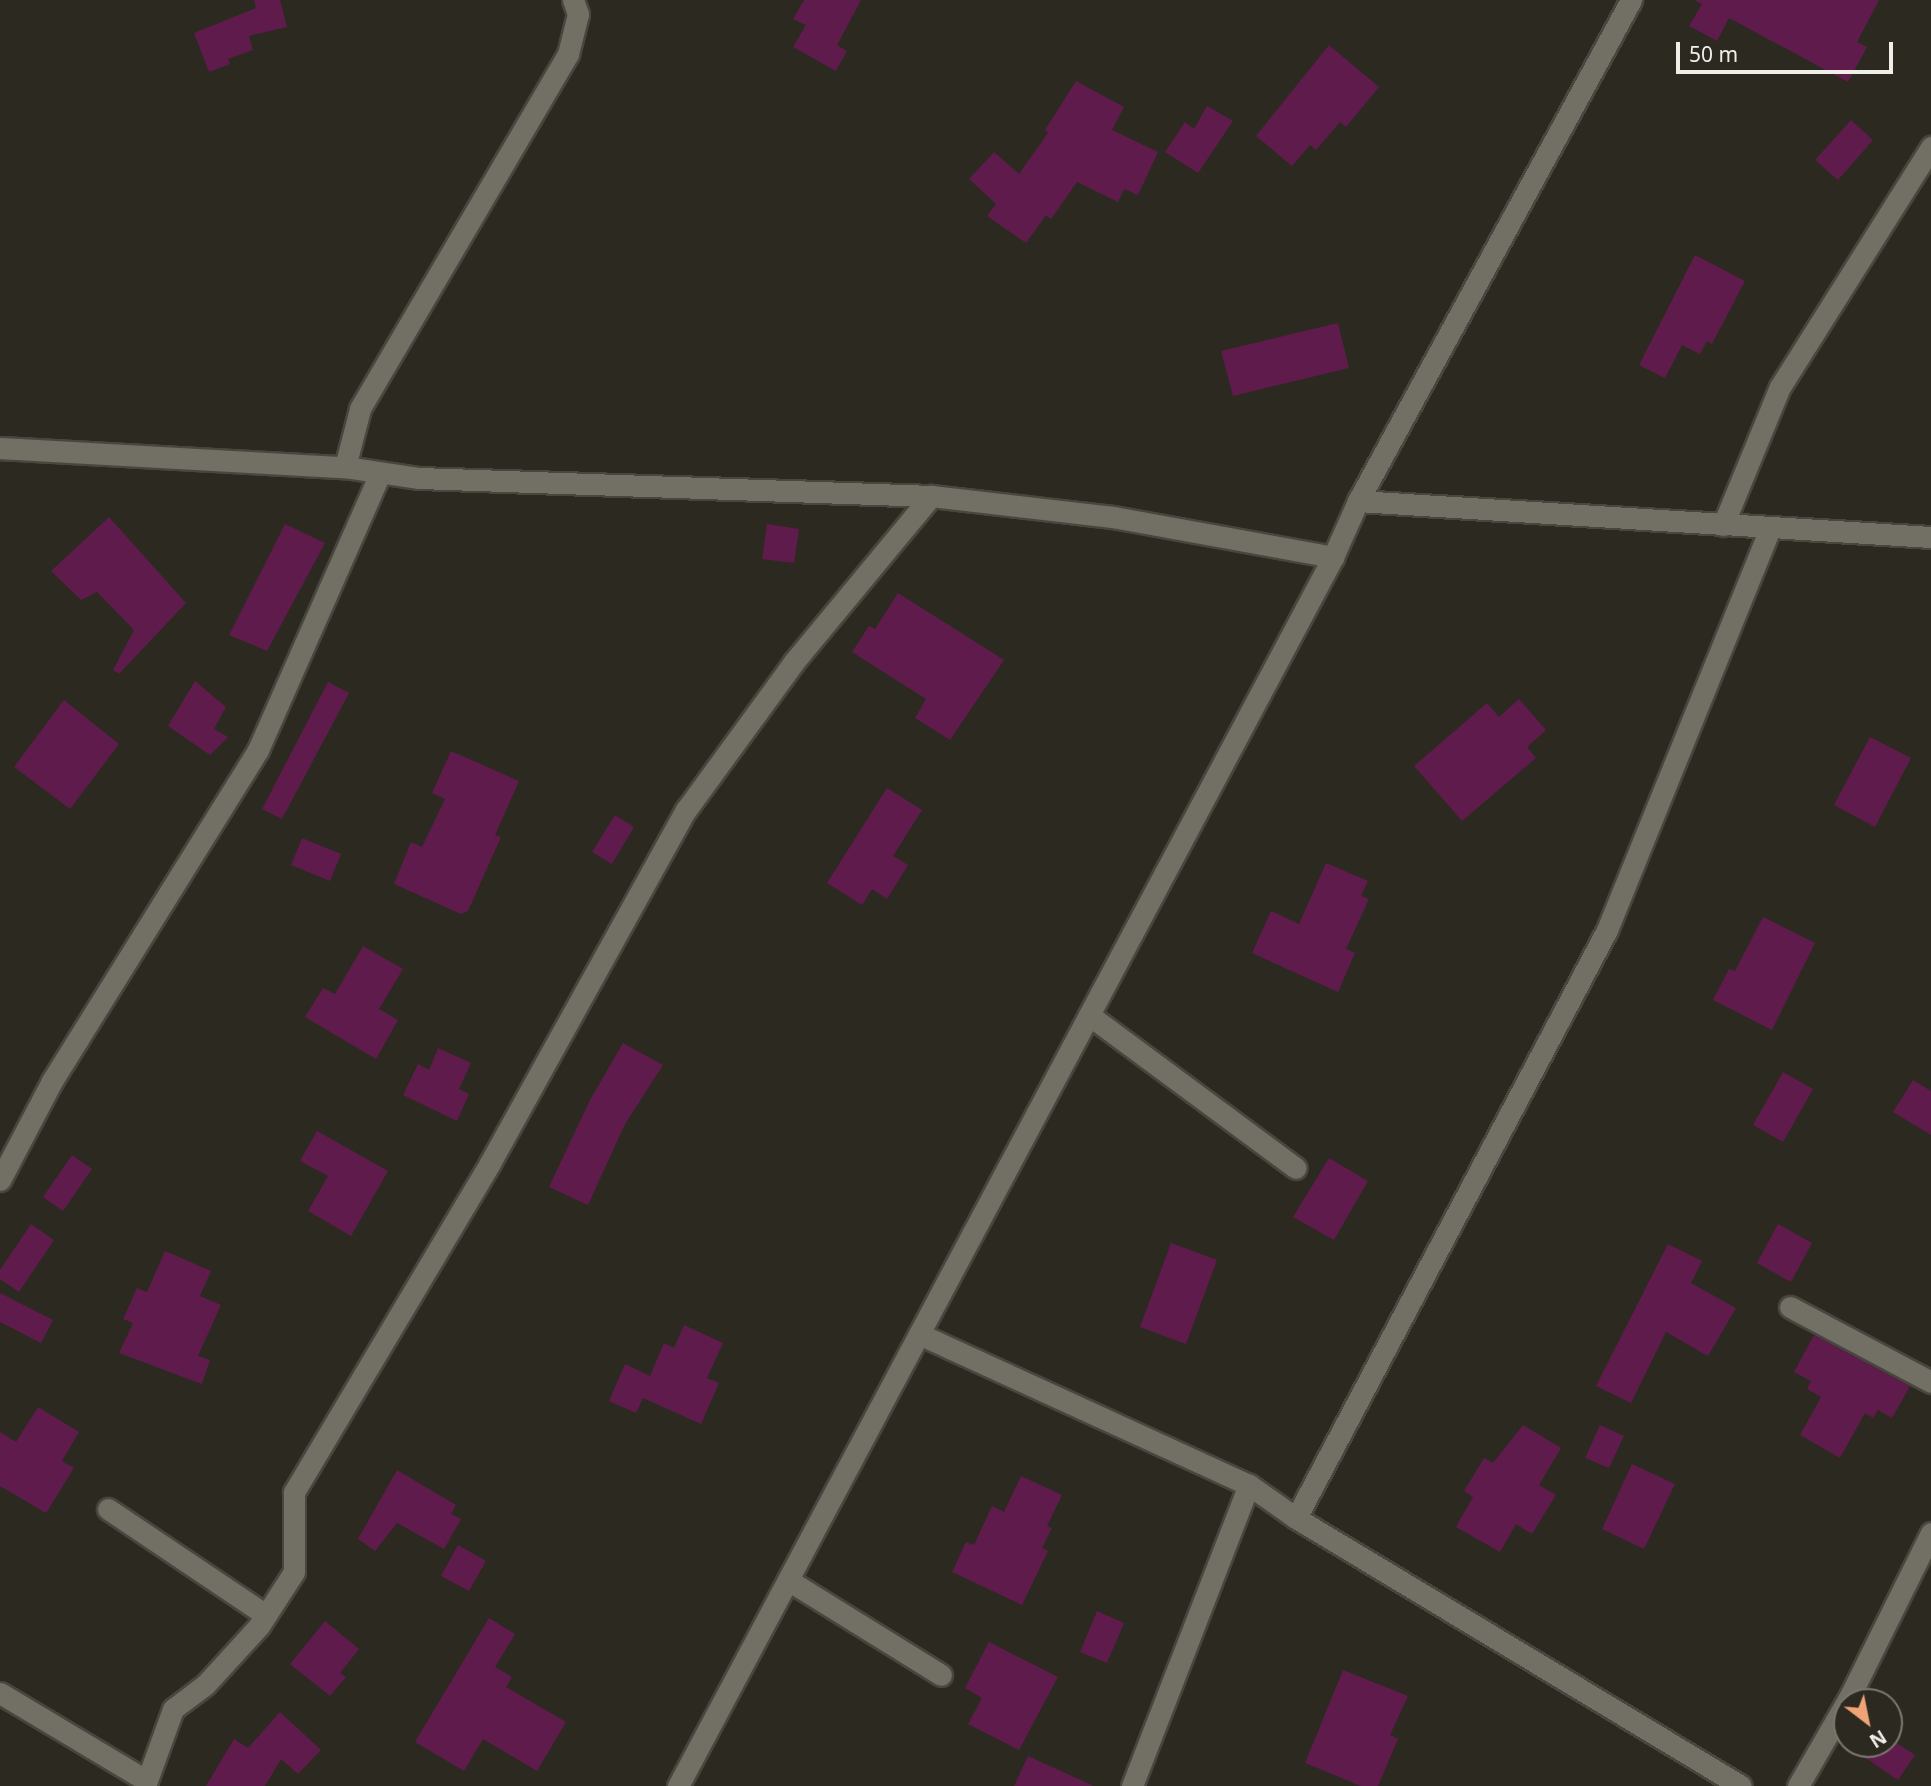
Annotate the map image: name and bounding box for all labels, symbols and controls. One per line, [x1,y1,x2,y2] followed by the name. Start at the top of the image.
[1679,28,1896,72] scale bar
[1689,40,1738,68] text: 50 m
[1833,1688,1903,1758] north arrow
[1865,1724,1892,1754] text: N

